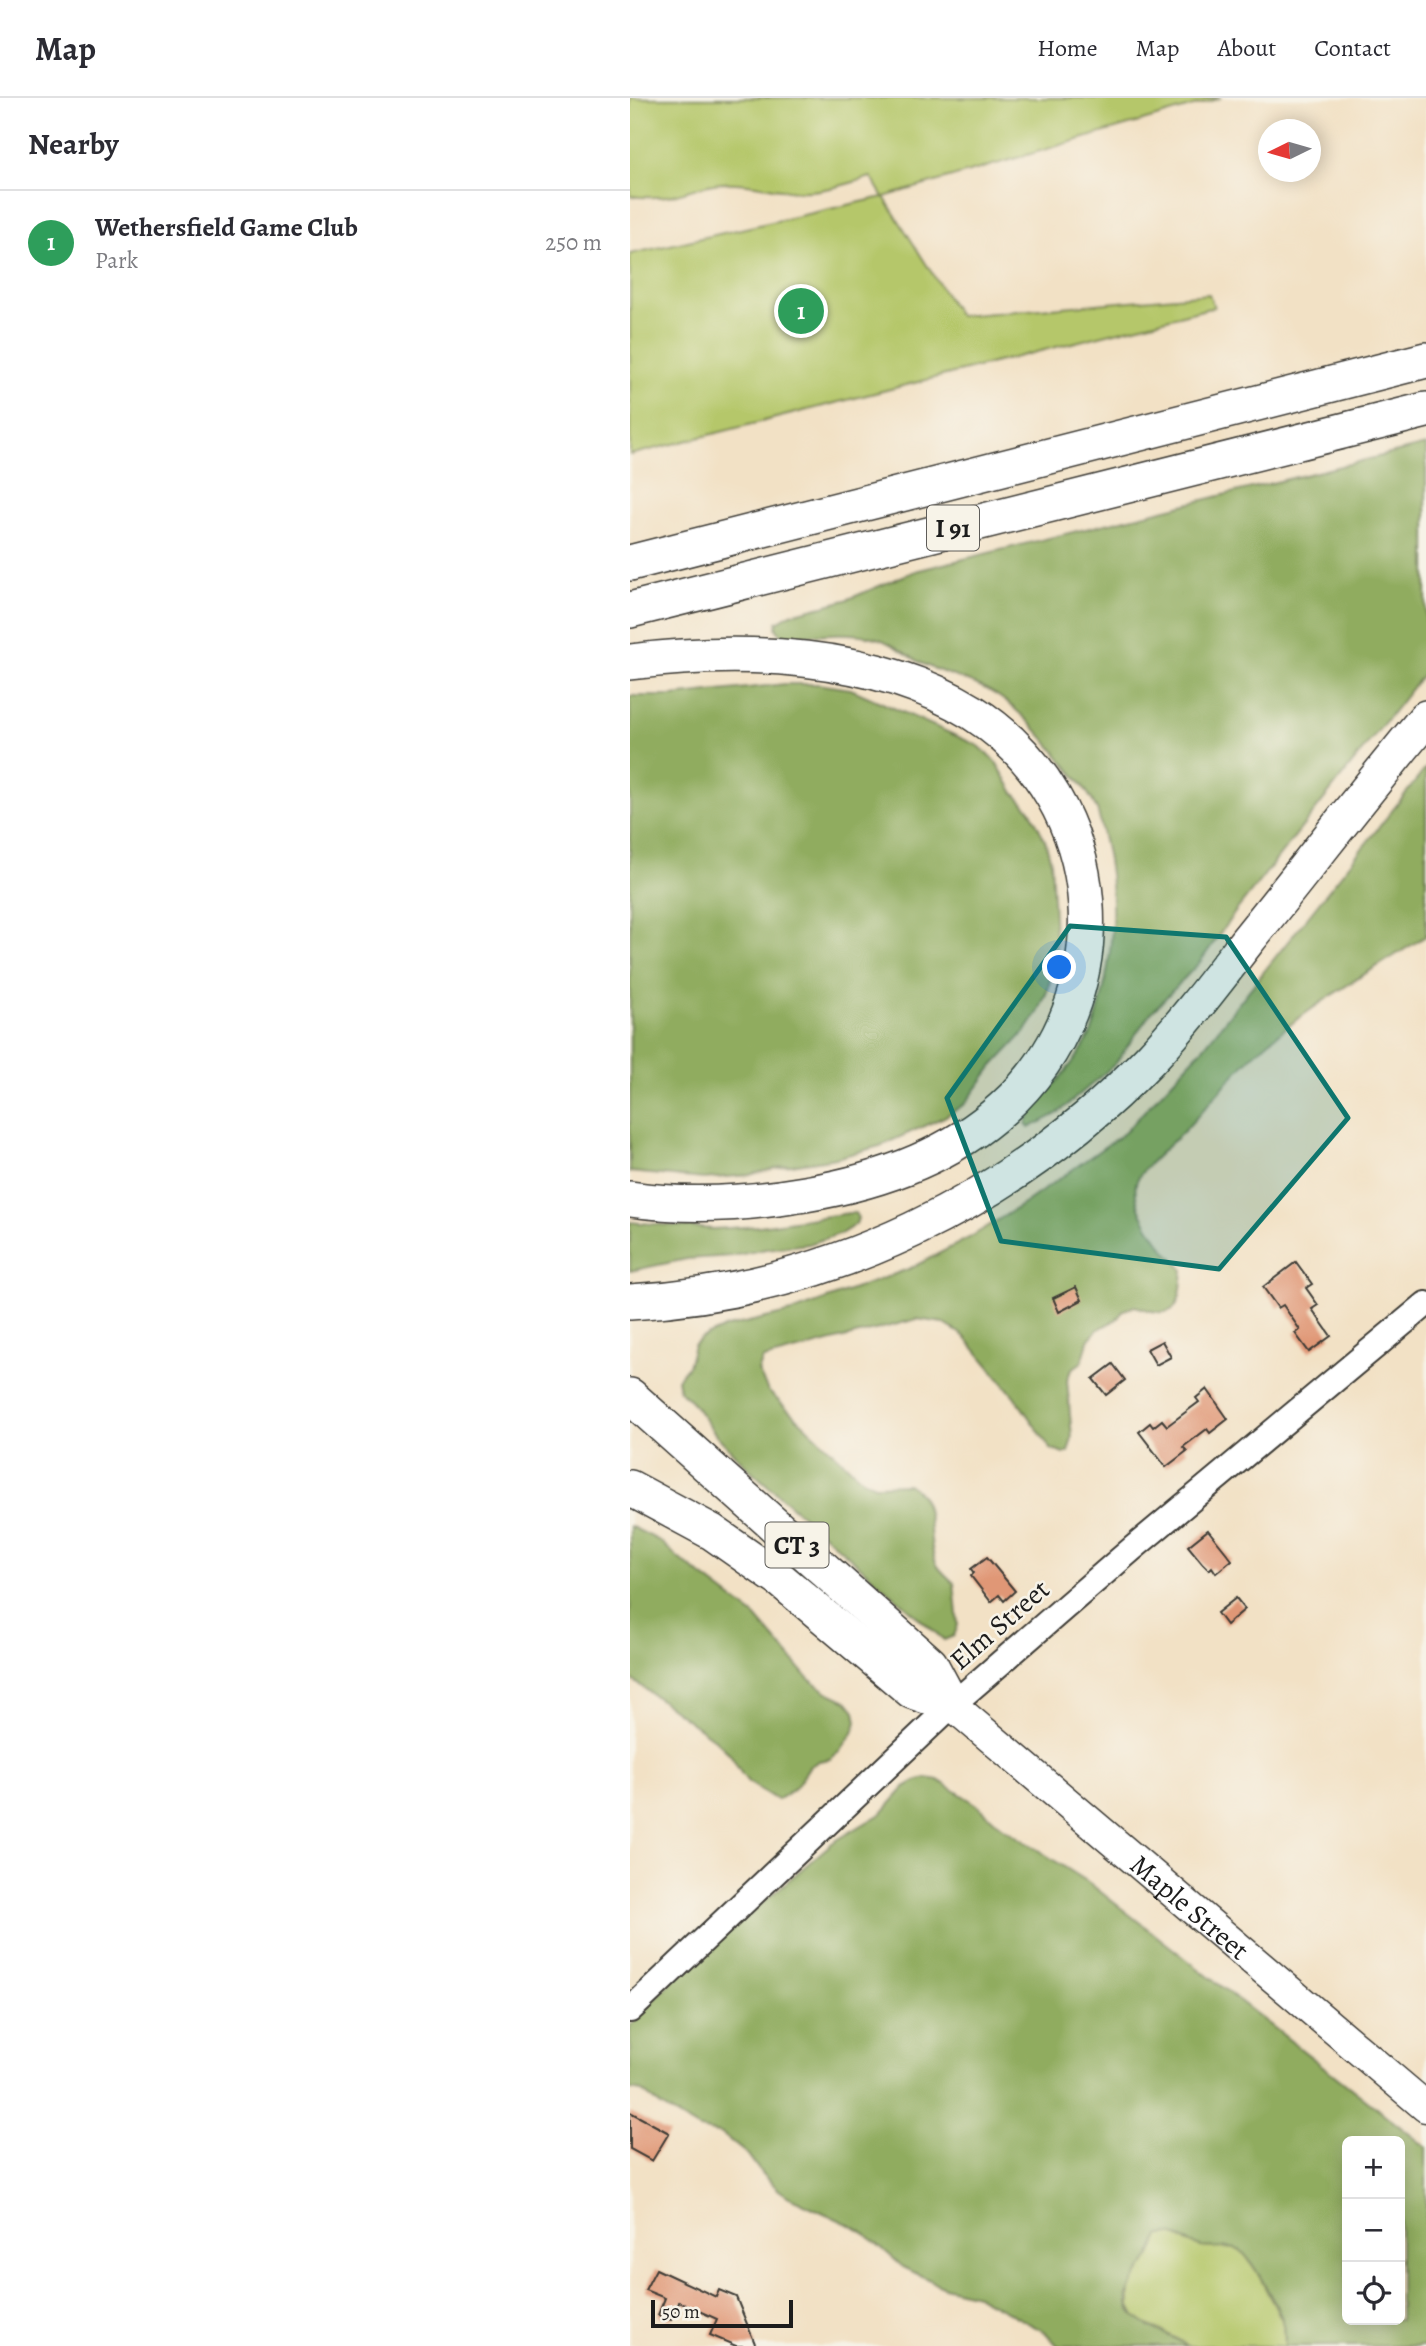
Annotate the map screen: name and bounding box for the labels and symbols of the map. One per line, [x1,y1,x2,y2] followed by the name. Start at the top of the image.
[1258,119,1321,182] north arrow
[778,285,824,337] pin: 1
[927,506,979,550] road number: I 91
[1042,950,1076,984] your location
[766,1522,828,1568] road number: CT 3
[942,1571,1058,1679] street label: Elm Street
[1122,1846,1257,1969] street label: Maple Street
[651,2297,793,2329] scale bar

